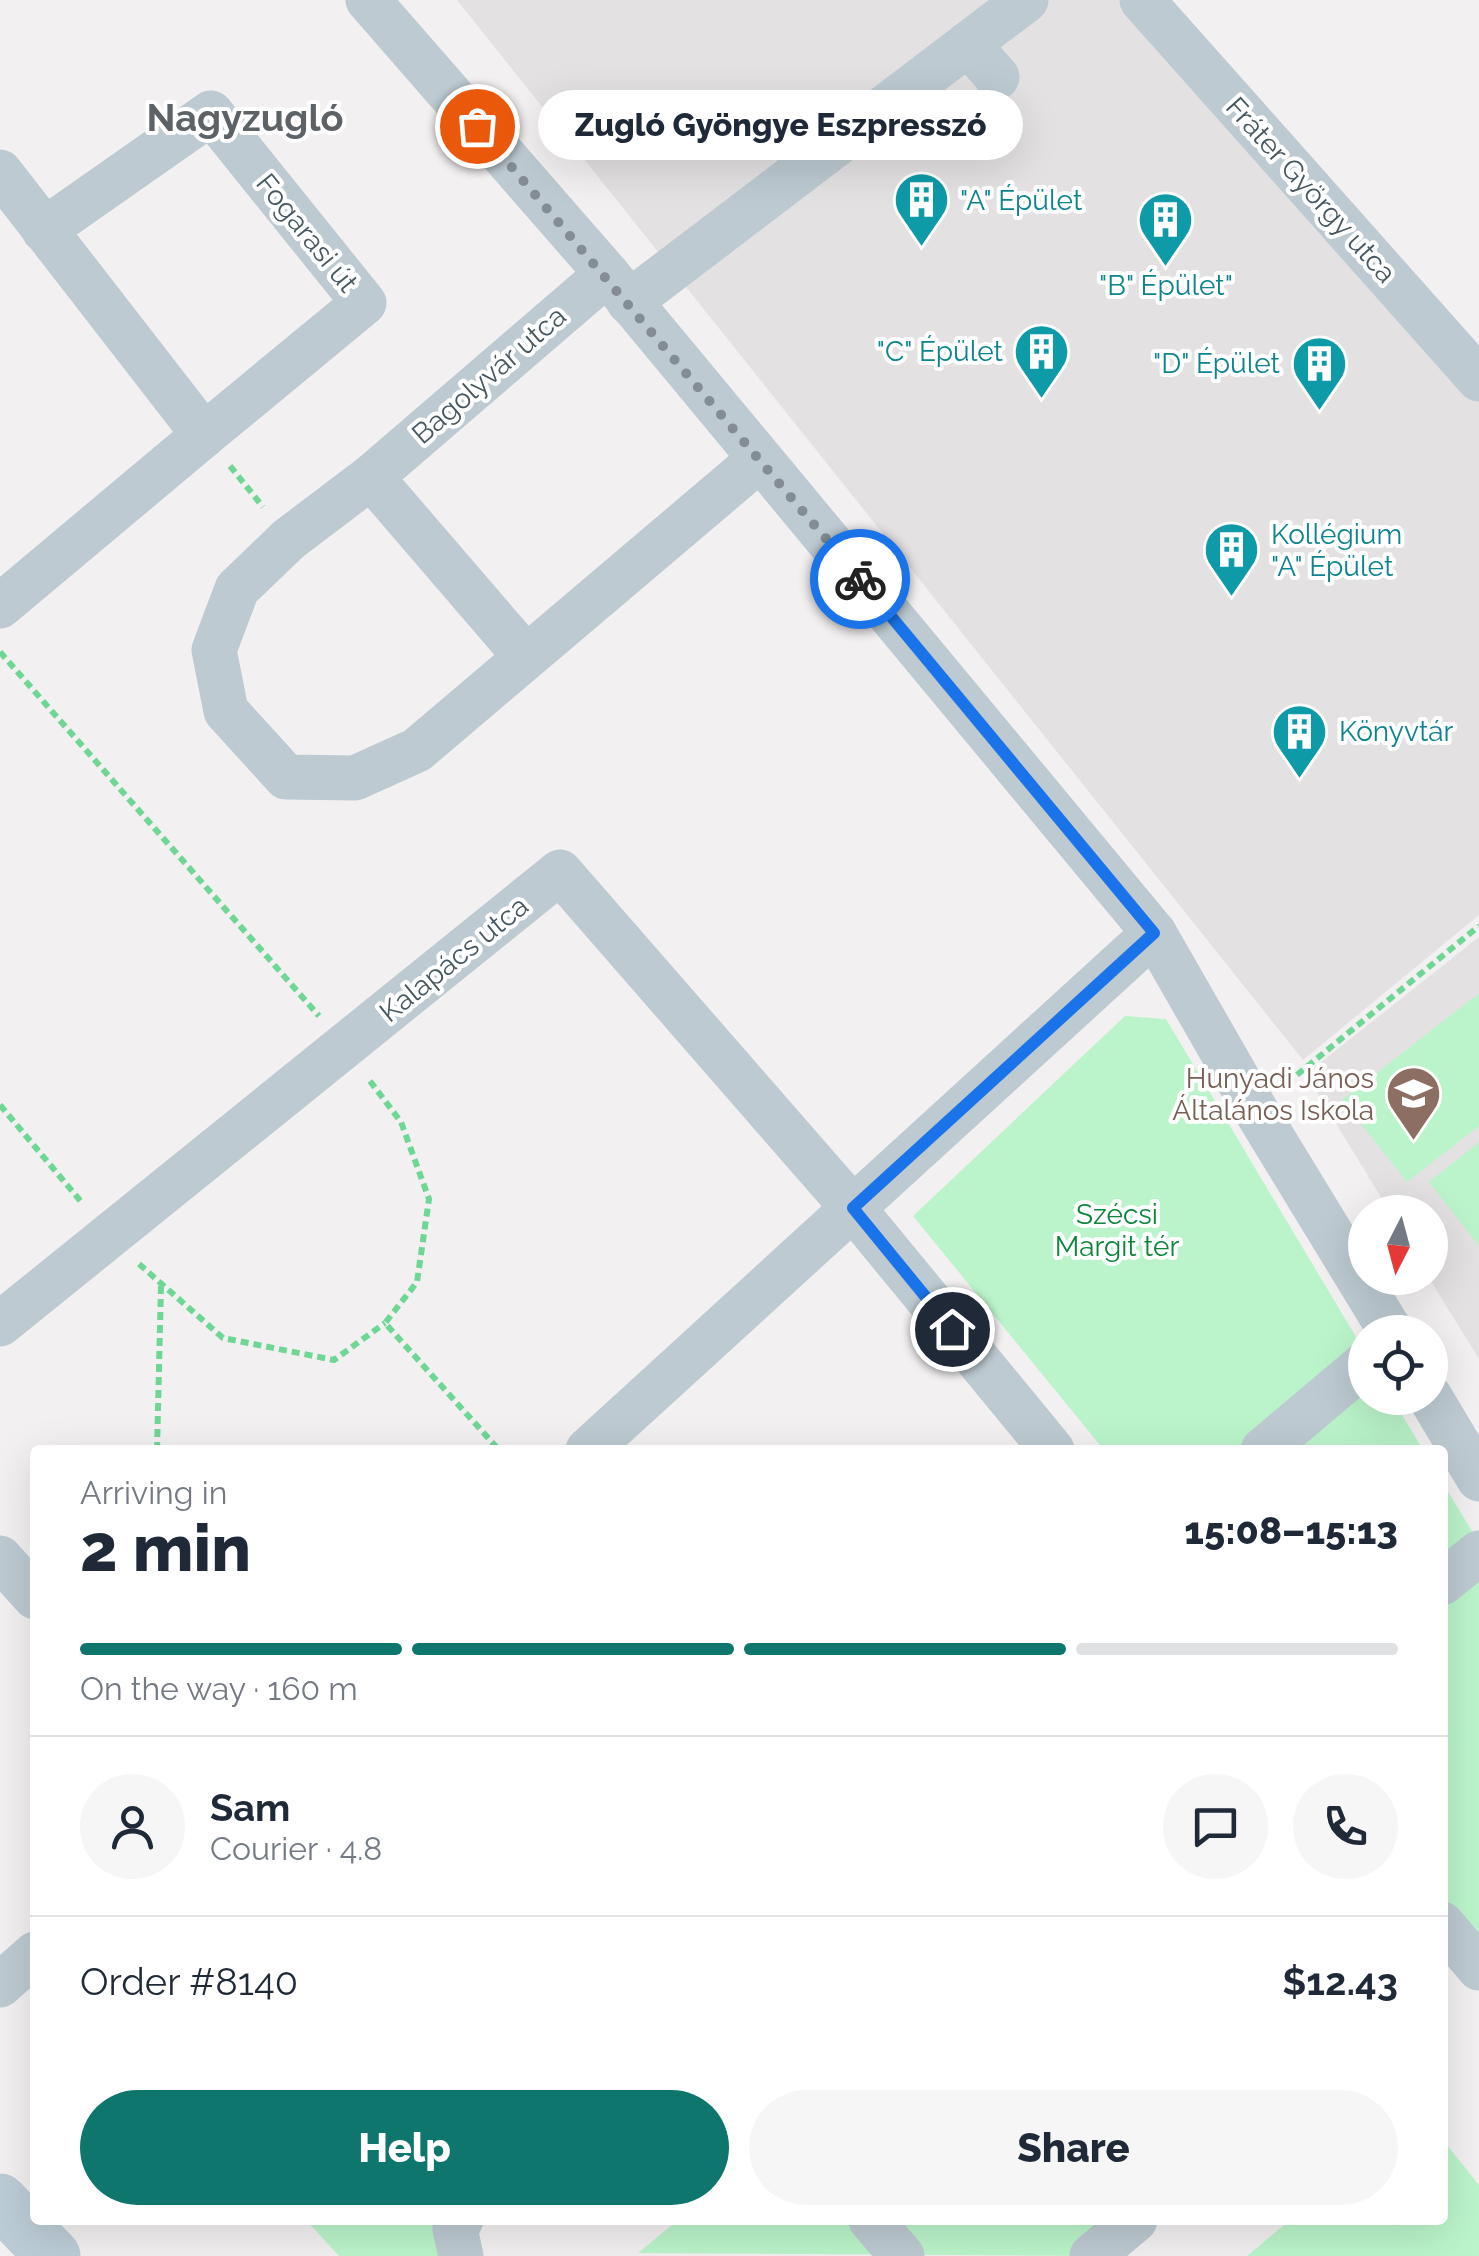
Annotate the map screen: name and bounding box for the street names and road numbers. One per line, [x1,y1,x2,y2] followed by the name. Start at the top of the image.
[1219,91,1403,289] street label: Fráter György utca
[249,167,365,299] street label: Fogarasi út
[405,299,573,451] street label: Bagolyvár utca
[373,889,535,1029] street label: Kalapács utca

